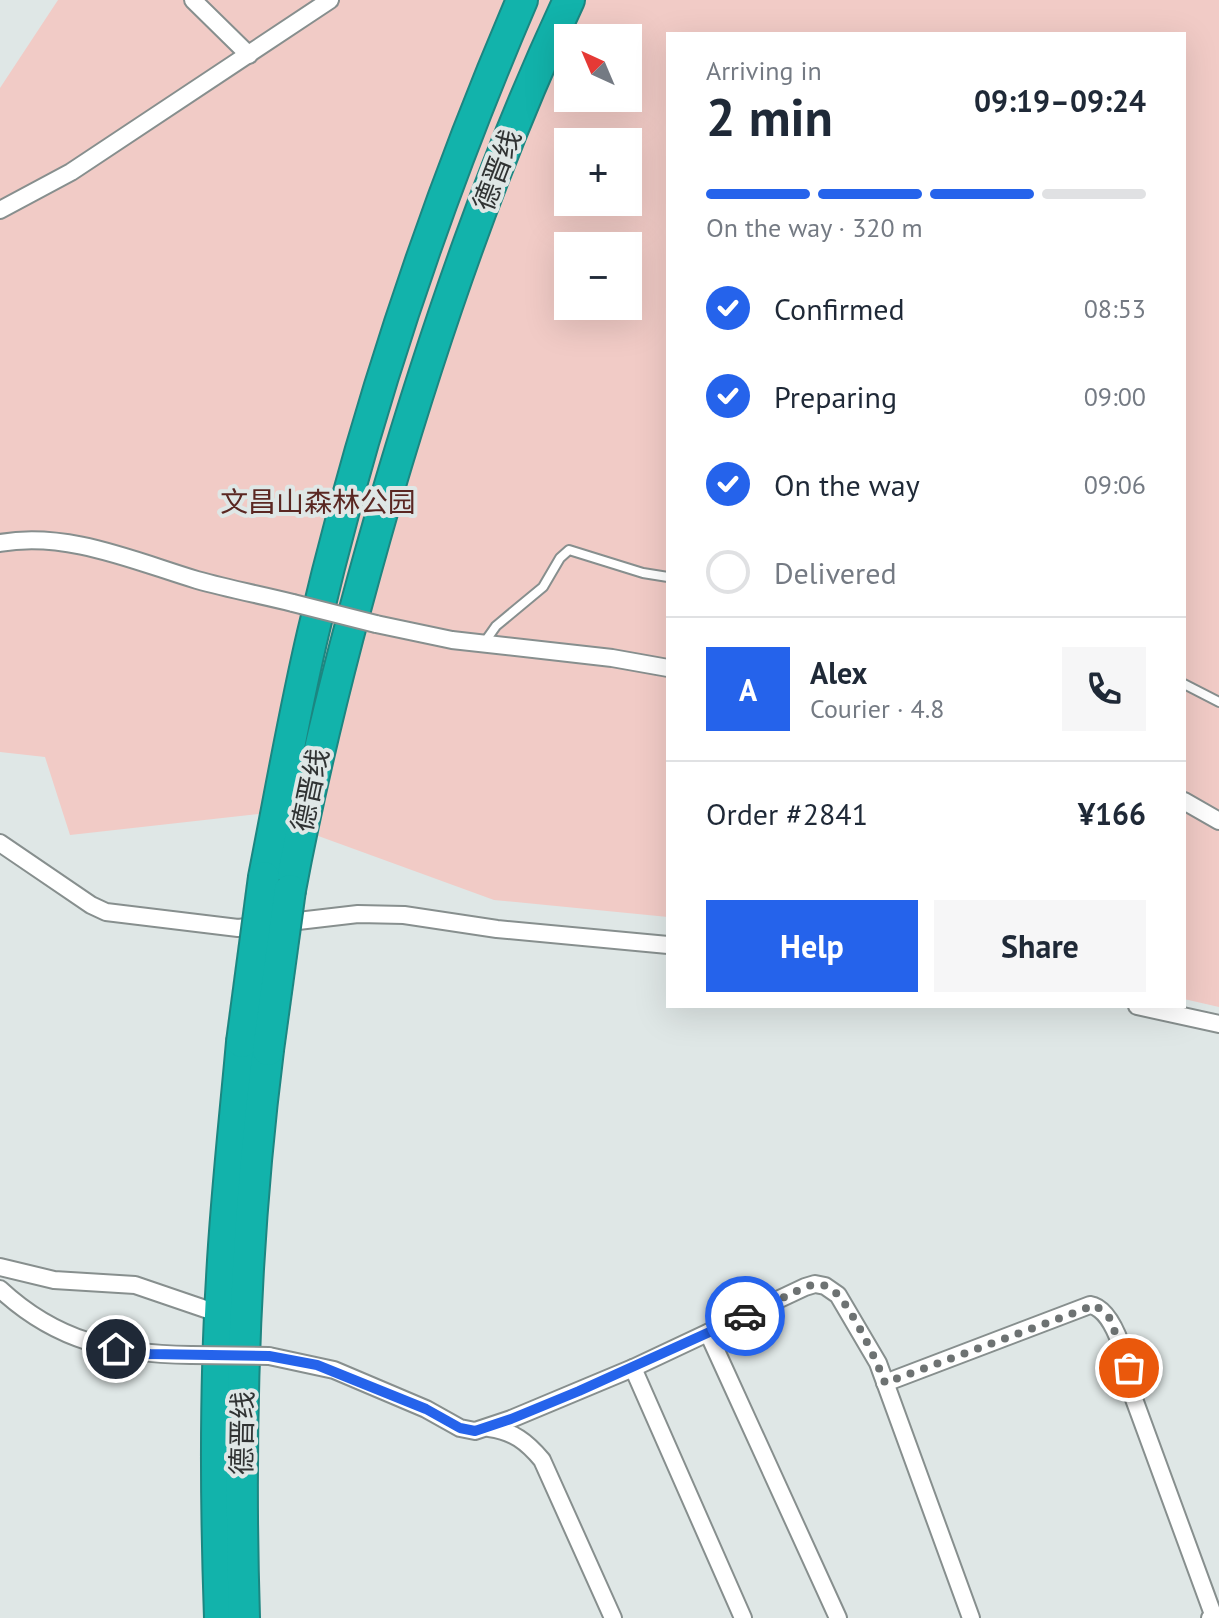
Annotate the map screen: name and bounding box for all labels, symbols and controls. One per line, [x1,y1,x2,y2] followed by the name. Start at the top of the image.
[554,24,642,112] north arrow
[554,24,642,320] map controls
[706,54,822,87] text: Arriving in
[974,81,1146,120] text: 09:19–09:24
[706,83,833,150] text: 2 min
[464,124,529,216] street label: 德晋线
[554,128,642,216] button: +
[706,211,923,244] text: On the way · 320 m
[554,232,642,320] button: −
[706,286,750,330] icon: check
[774,289,905,328] text: Confirmed
[1084,292,1146,325] text: 08:53
[706,374,750,418] icon: check
[774,377,897,416] text: Preparing
[1084,380,1146,413] text: 09:00
[706,462,750,506] icon: check
[774,465,920,504] text: On the way
[1084,468,1146,501] text: 09:06
[220,483,416,520] park label: 文昌山森林公园
[774,553,897,592] text: Delivered
[1062,647,1146,731] button: phone
[810,653,867,692] text: Alex
[739,670,757,709] text: A
[810,692,944,725] text: Courier · 4.8
[283,745,336,835] street label: 德晋线
[706,794,868,833] text: Order #2841
[1078,794,1146,833] text: ¥166
[706,900,918,992] button: Help
[934,900,1146,992] button: Share
[705,1276,785,1356] courier
[723,1294,767,1338] icon: car
[82,1315,150,1383] pin
[94,1327,138,1371] icon: home
[1095,1334,1163,1402] pin
[1107,1346,1151,1390] icon: bag
[222,1391,261,1475] street label: 德晋线

